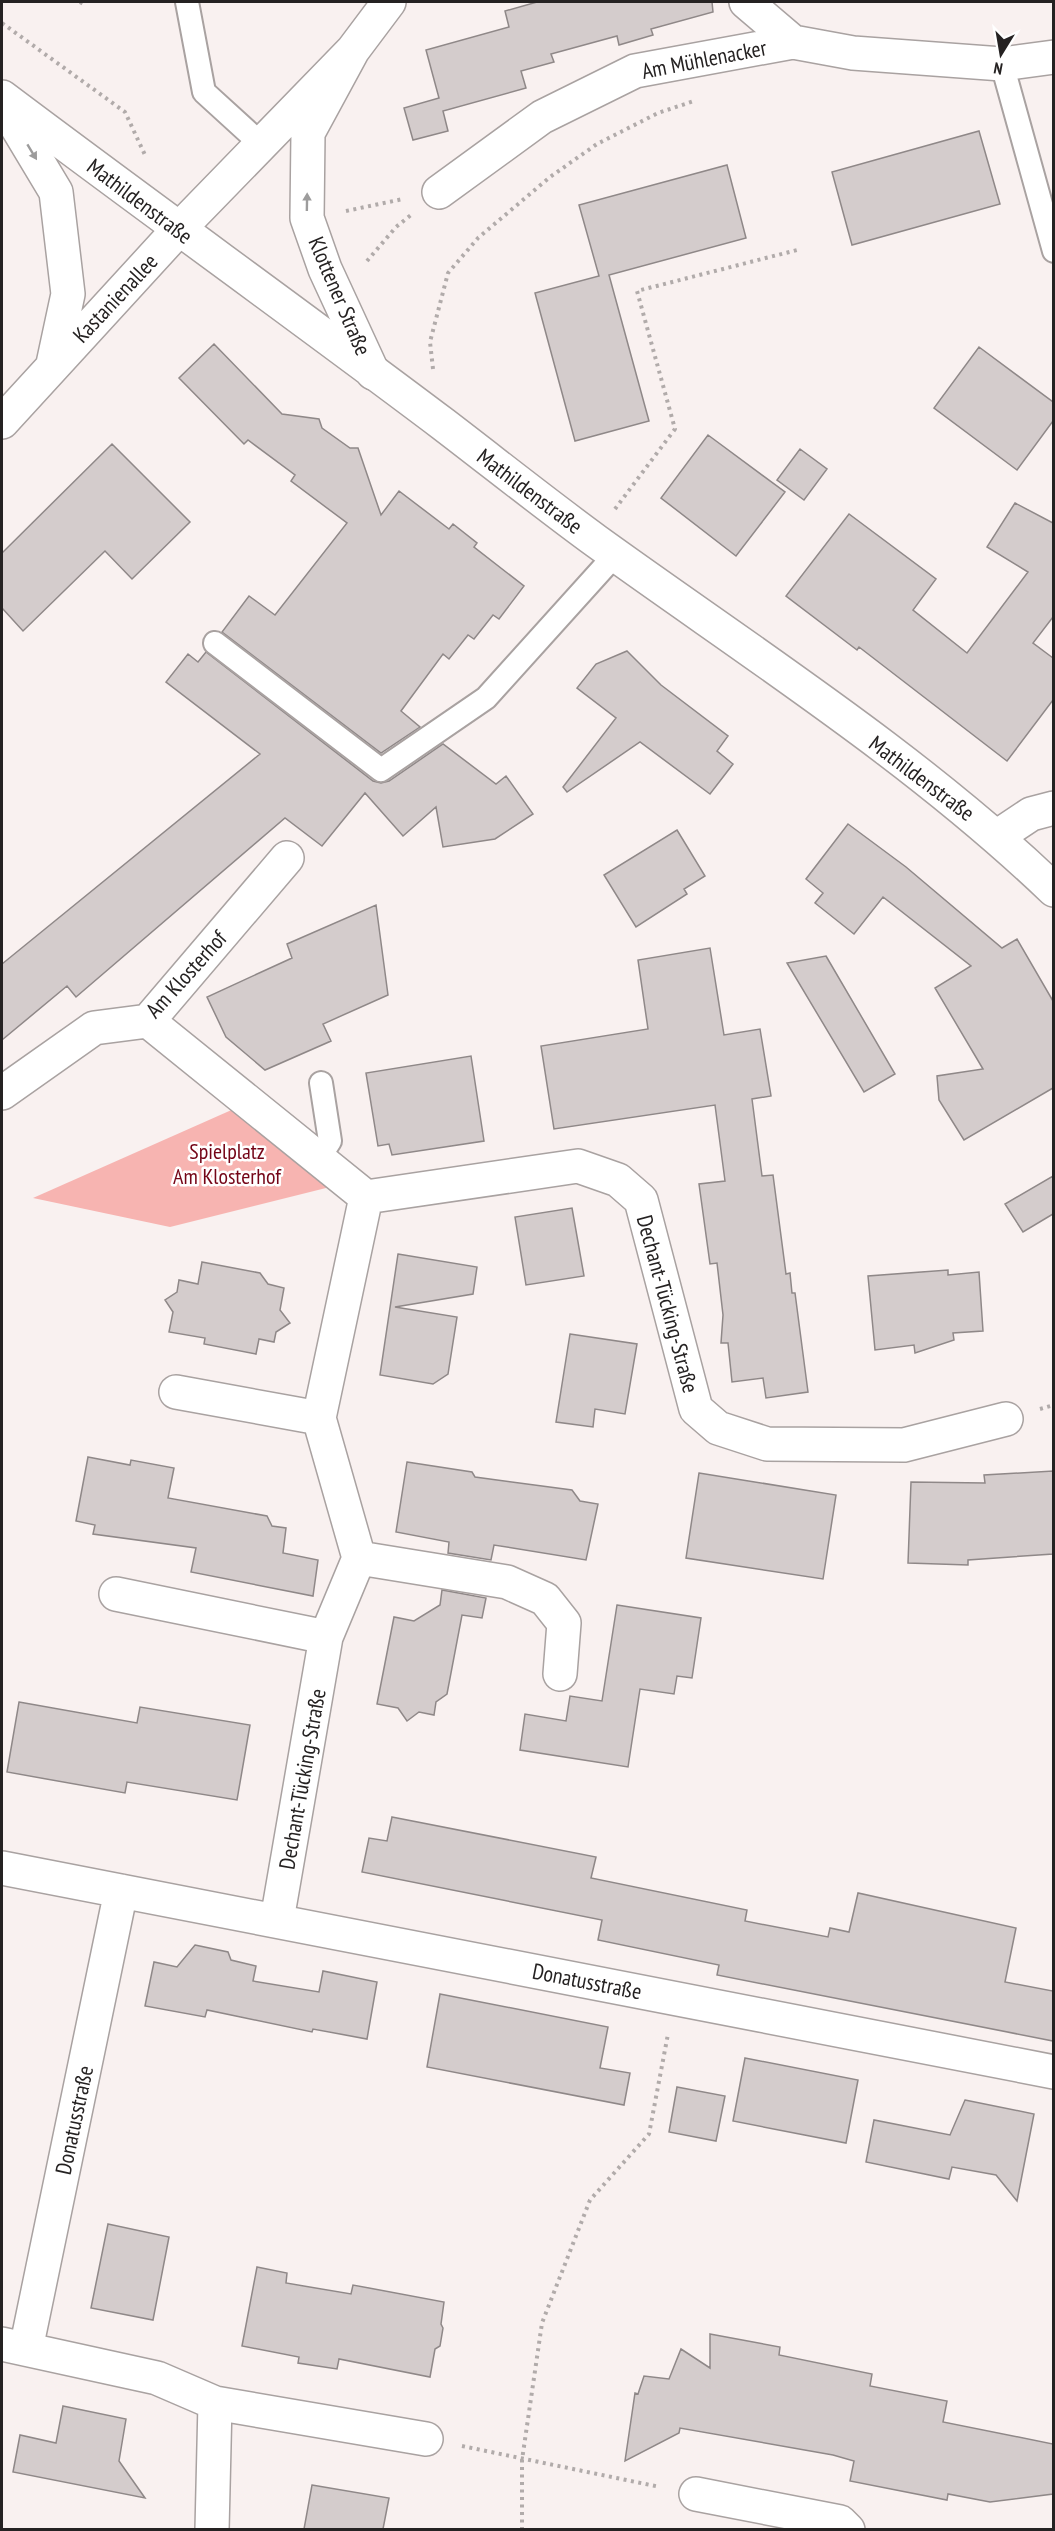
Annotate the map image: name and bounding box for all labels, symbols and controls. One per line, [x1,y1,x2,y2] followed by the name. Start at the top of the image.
[971,24,1031,84] north arrow
[639,33,769,85] street label: Am Mühlenacker
[992,58,1004,79] text: N
[26,144,37,160] one-way arrow
[82,152,198,250] street label: Mathildenstraße
[302,192,312,211] one-way arrow
[302,233,378,359] street label: Klottener Straße
[67,248,163,348] street label: Kastanienallee
[472,442,588,540] street label: Mathildenstraße
[864,729,980,827] street label: Mathildenstraße
[139,924,233,1023] street label: Am Klosterhof
[173,1137,282,1190] park label: Spielplatz Am Klosterhof
[631,1212,705,1396] street label: Dechant-Tücking-Straße
[272,1687,332,1871] street label: Dechant-Tücking-Straße
[530,1957,644,2005] street label: Donatusstraße
[49,2063,99,2177] street label: Donatusstraße

